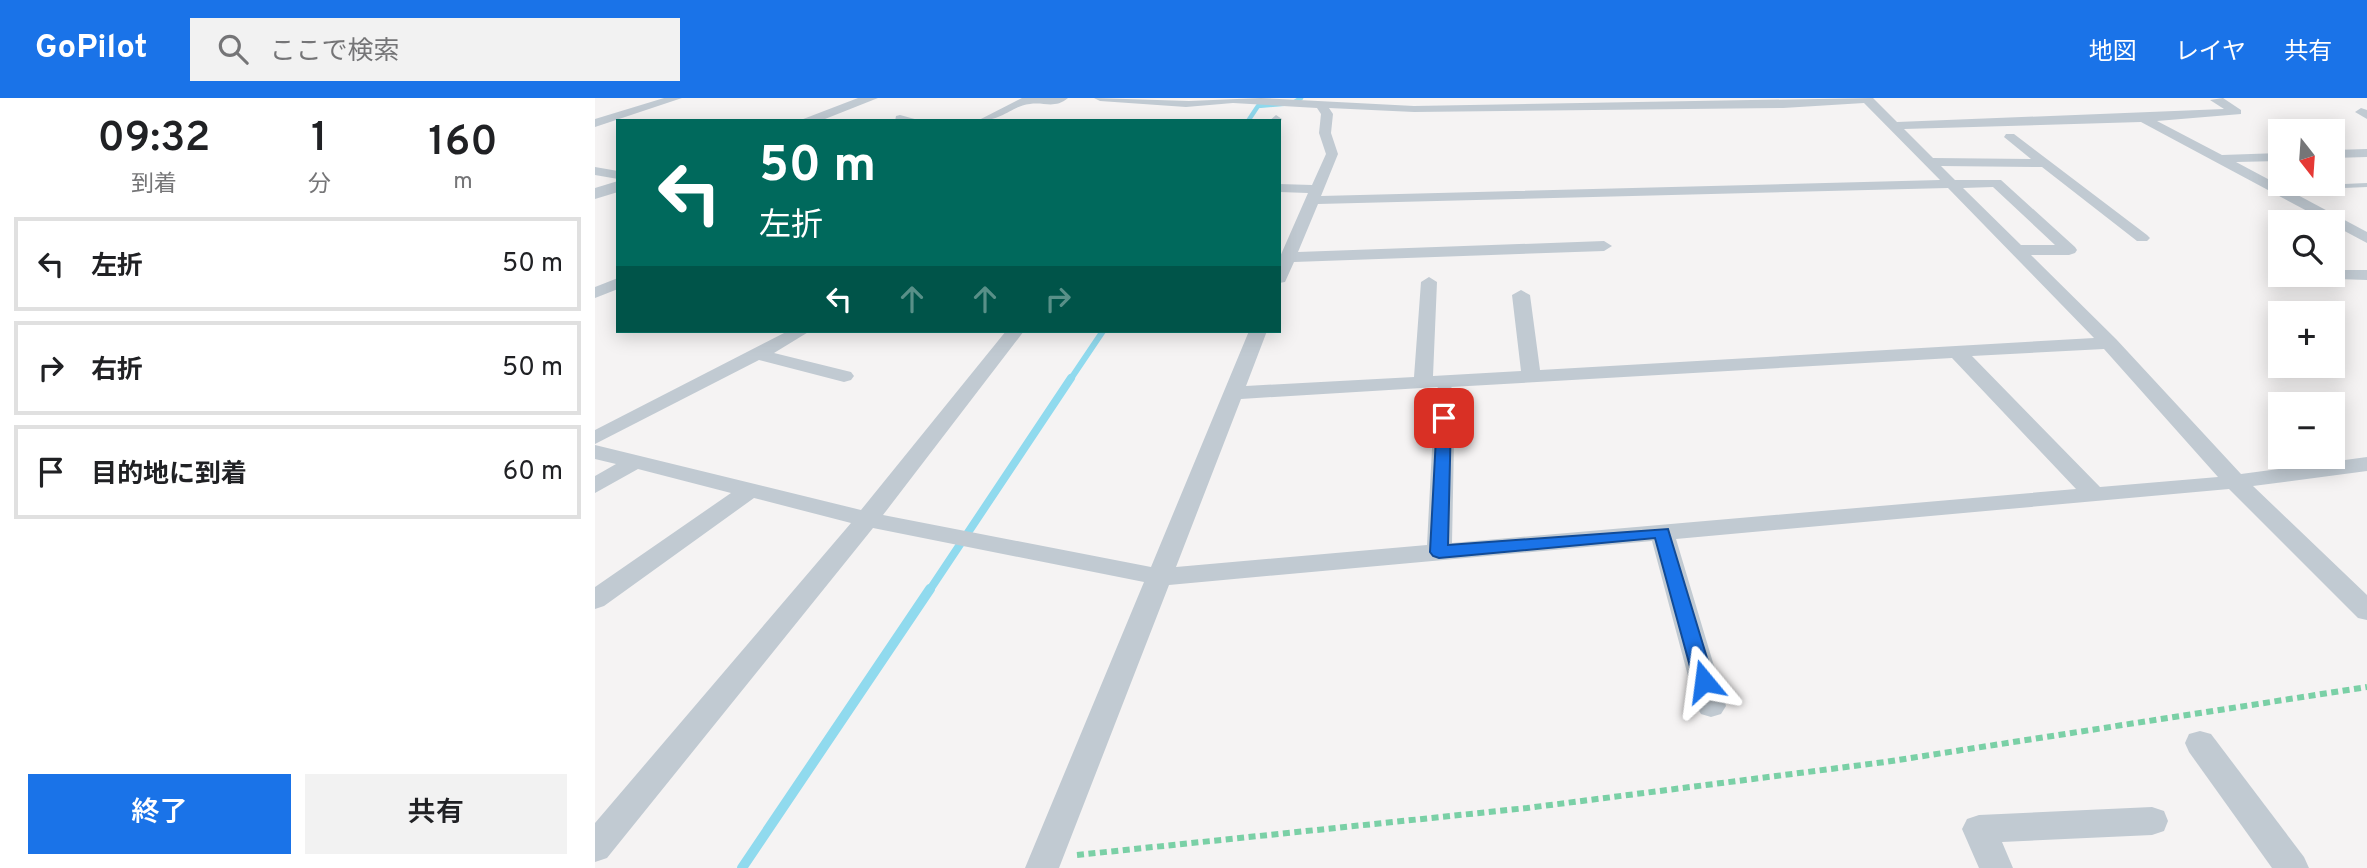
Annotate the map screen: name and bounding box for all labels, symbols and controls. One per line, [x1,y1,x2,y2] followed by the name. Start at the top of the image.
[190,18,680,81] search box
[35,28,148,70] text: GoPilot
[214,30,252,68] icon: search
[270,36,400,69] text: ここで検索
[2089,38,2137,68] text: 地図
[2175,38,2246,68] text: レイヤ
[2284,38,2332,68] text: 共有
[97,113,210,166] text: 09:32
[311,113,328,166] text: 1
[428,117,498,170] text: 160
[2268,119,2345,196] north arrow
[2268,119,2345,469] map controls
[759,137,876,199] text: 50 m
[644,147,735,238] icon: left
[453,168,473,197] text: m
[131,171,177,200] text: 到着
[308,171,331,200] text: 分
[759,207,823,247] text: 左折
[2268,210,2345,287] button: search
[32,245,70,283] icon: left
[502,248,563,281] text: 50 m
[91,251,143,284] text: 左折
[820,280,858,318] icon: left
[893,280,931,318] icon: ahead
[966,280,1004,318] icon: ahead
[1039,280,1077,318] icon: right
[2268,301,2345,378] button: +
[32,349,70,387] icon: right
[502,352,563,385] text: 50 m
[91,355,143,388] text: 右折
[1414,388,1474,448] pin
[2268,392,2345,469] button: −
[1425,399,1463,437] icon: arrive
[32,453,70,491] icon: arrive
[503,456,563,489] text: 60 m
[91,459,247,492] text: 目的地に到着
[1667,644,1741,718] position arrow
[28,774,291,854] button: 終了
[305,774,567,854] button: 共有

